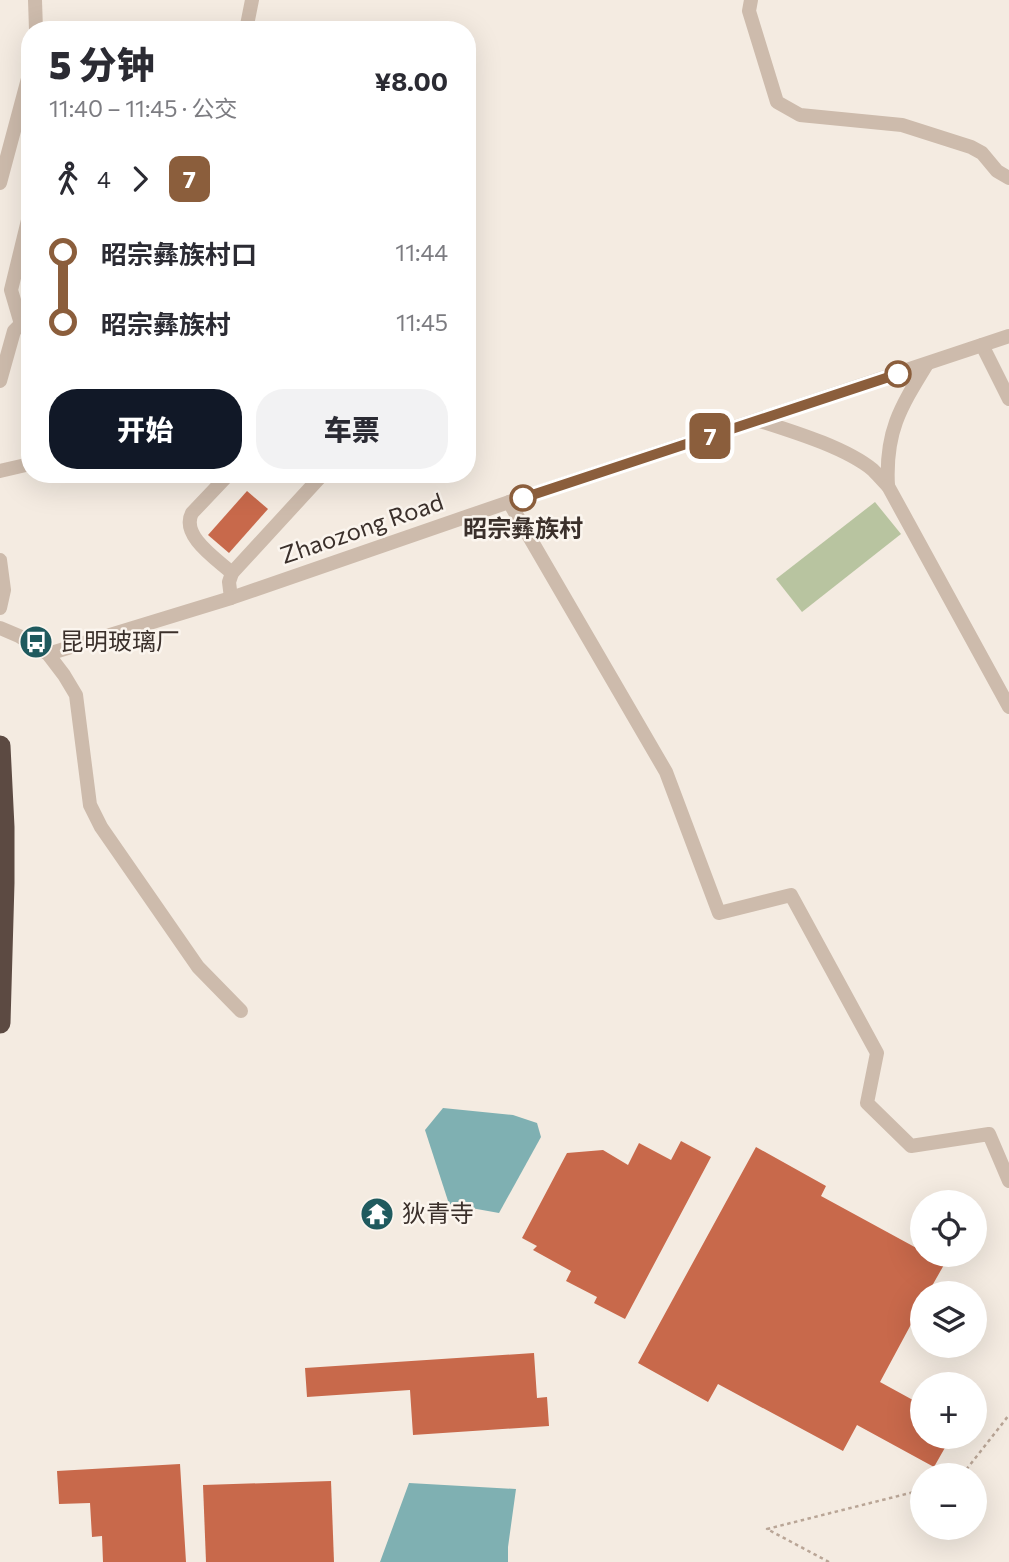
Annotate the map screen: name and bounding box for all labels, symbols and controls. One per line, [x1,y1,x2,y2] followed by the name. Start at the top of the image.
[49,40,155,87] text: 5 分钟
[375,65,448,96] text: ¥8.00
[49,94,238,122] text: 11:40 – 11:45 · 公交
[49,160,87,198] icon: walk
[121,160,159,198] icon: forward
[183,164,196,193] text: 7
[97,165,111,193] text: 4
[101,238,257,269] text: 昭宗彝族村口
[395,238,448,266] text: 11:44
[101,308,231,339] text: 昭宗彝族村
[396,308,448,336] text: 11:45
[885,361,911,387] unlabelled marker
[49,389,242,469] button: 开始
[256,389,448,469] button: 车票
[687,413,733,459] line badge: 7
[703,421,717,450] text: 7
[510,485,536,511] marker: 昭宗彝族村
[276,486,447,569] street label: Zhaozong Road
[463,513,583,542] place label: 昭宗彝族村
[17,623,55,661] bus stop icon: 昆明玻璃厂
[60,626,180,655] place label: 昆明玻璃厂
[910,1190,987,1540] map controls
[910,1190,987,1267] button: locate
[358,1195,396,1233] temple icon: 狄青寺
[402,1198,474,1227] place label: 狄青寺
[910,1281,987,1358] button: layers
[910,1372,987,1449] button: +
[910,1463,987,1540] button: −

